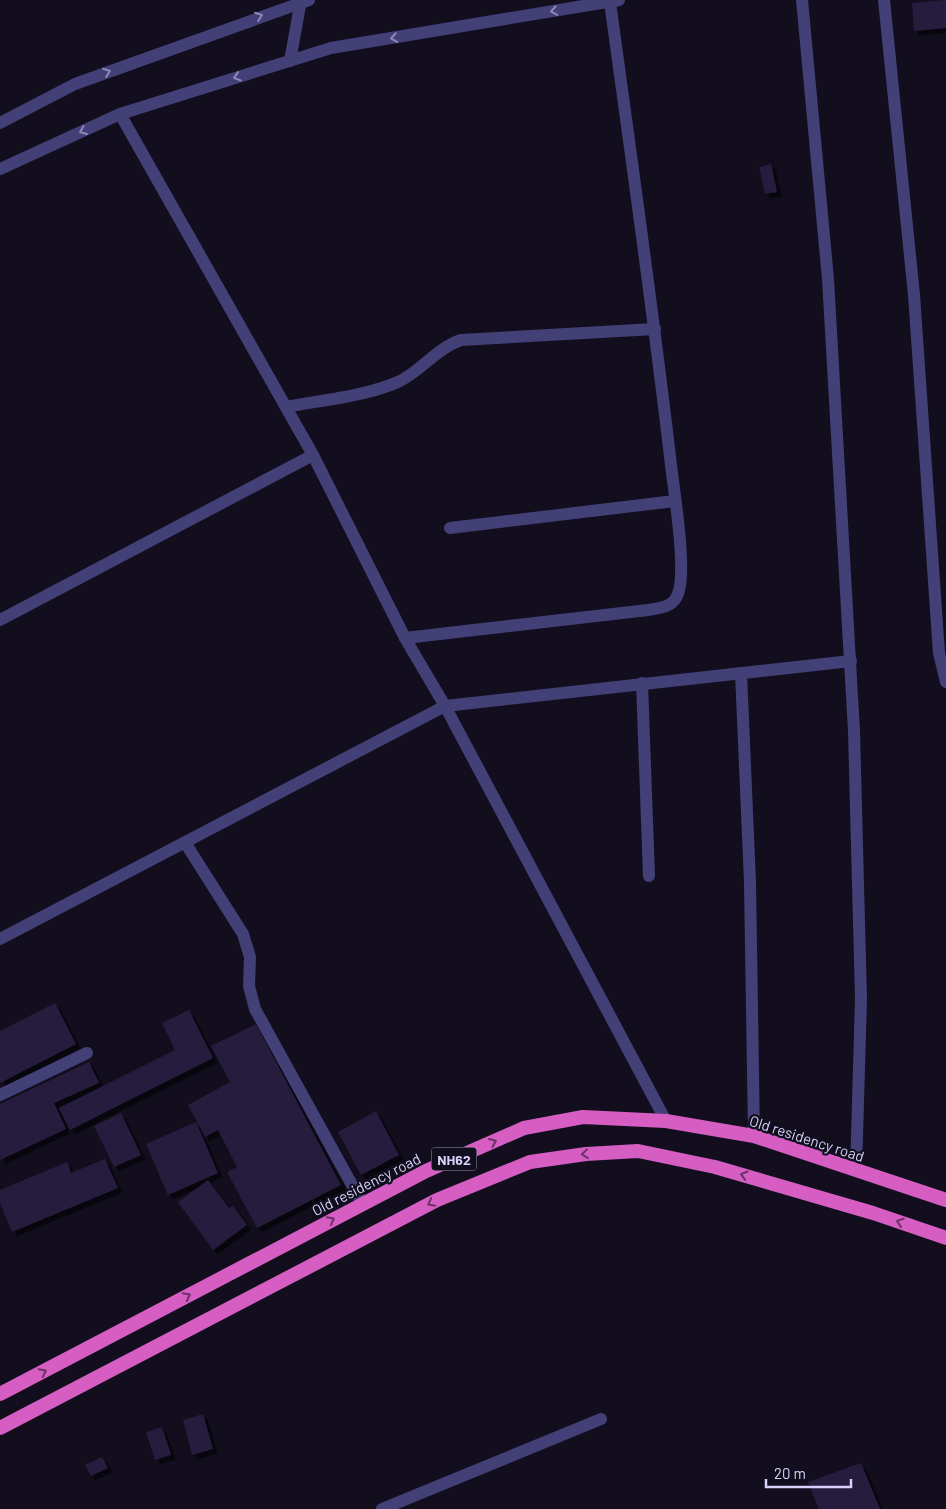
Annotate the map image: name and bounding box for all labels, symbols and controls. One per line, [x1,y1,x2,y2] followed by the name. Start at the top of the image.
[550,6,558,16] one-way arrow
[255,12,263,22] one-way arrow
[389,32,398,42] one-way arrow
[102,68,111,78] one-way arrow
[233,72,241,82] one-way arrow
[79,124,88,135] one-way arrow
[747,1111,867,1165] street label: Old residency road
[488,1137,497,1148] one-way arrow
[432,1148,476,1170] road number: NH62
[580,1148,588,1159] one-way arrow
[309,1149,423,1219] street label: Old residency road
[741,1171,749,1181] one-way arrow
[427,1197,436,1207] one-way arrow
[325,1216,334,1226] one-way arrow
[896,1218,904,1228] one-way arrow
[182,1292,191,1302] one-way arrow
[38,1368,47,1378] one-way arrow
[766,1456,851,1488] scale bar
[774,1464,806,1482] text: 20 m

